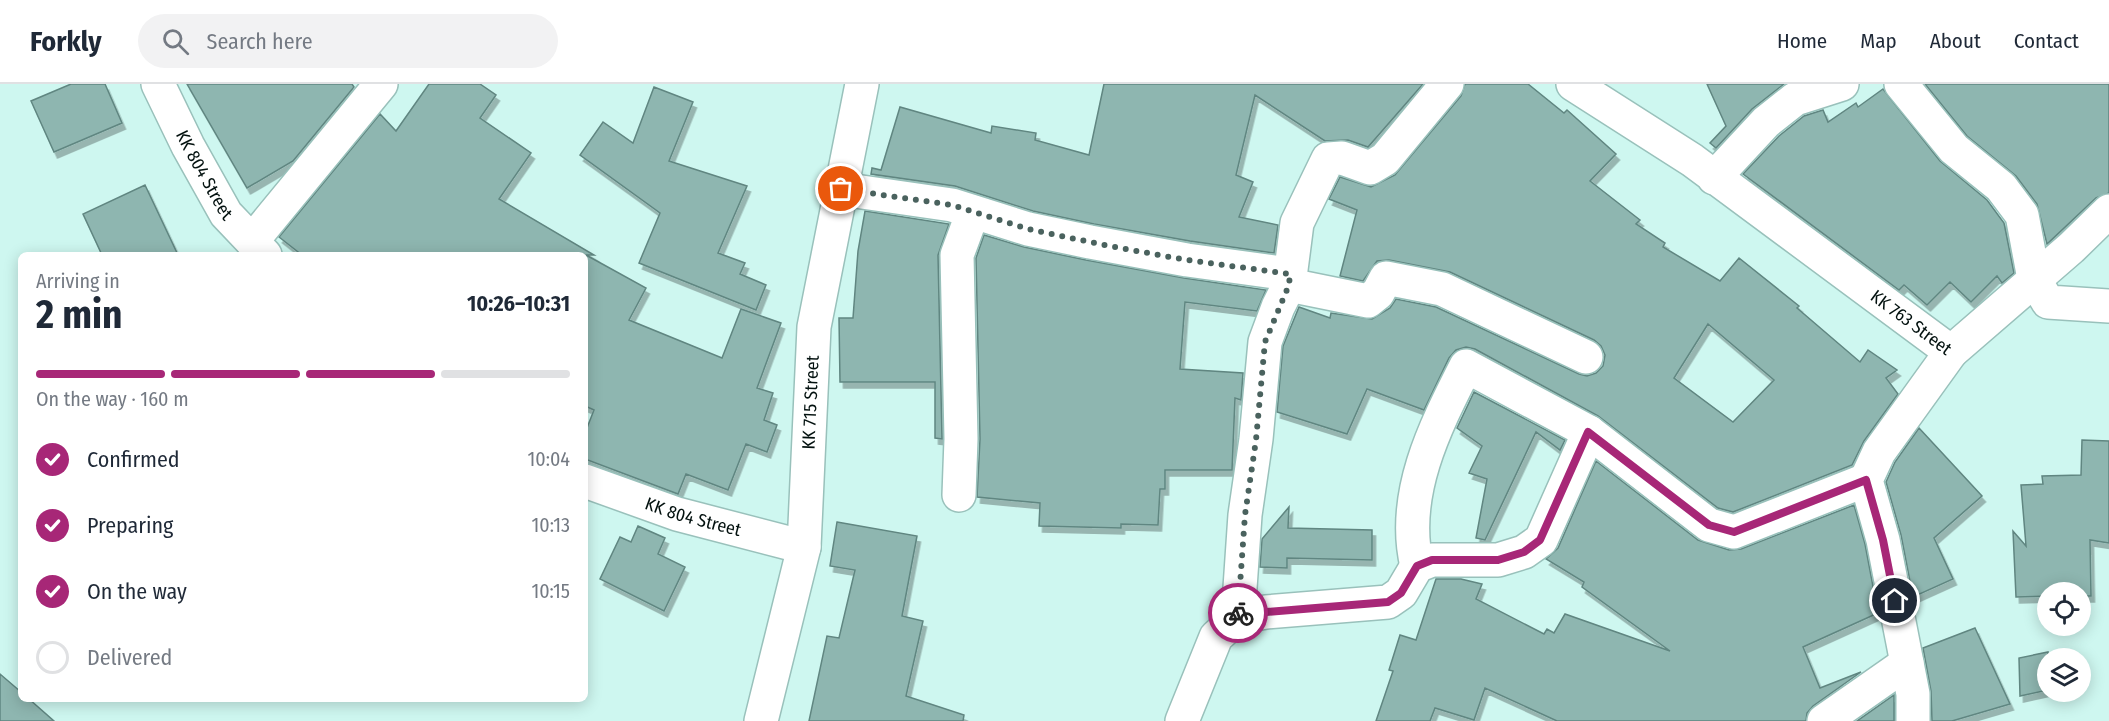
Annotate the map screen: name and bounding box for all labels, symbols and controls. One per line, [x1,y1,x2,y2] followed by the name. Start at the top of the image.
[138,14,558,68] search box
[30,25,102,58] text: Forkly
[159,25,192,58] icon: search
[207,28,313,55] text: Search here
[1777,28,1827,54] text: Home
[1860,28,1897,54] text: Map
[1930,28,1981,54] text: About
[2014,28,2079,54] text: Contact
[171,126,237,225] street label: KK 804 Street
[815,163,866,214] pin
[824,172,857,205] icon: bag
[36,269,120,293] text: Arriving in
[1866,285,1956,360] street label: KK 763 Street
[467,290,570,317] text: 10:26–10:31
[36,292,122,338] text: 2 min
[797,355,824,450] street label: KK 715 Street
[36,387,189,411] text: On the way · 160 m
[36,443,69,476] icon: check
[87,446,180,473] text: Confirmed
[527,447,570,471] text: 10:04
[642,492,743,541] street label: KK 804 Street
[36,509,69,542] icon: check
[87,512,173,539] text: Preparing
[532,513,570,537] text: 10:13
[36,575,69,608] icon: check
[1869,575,1920,626] pin
[87,578,187,605] text: On the way
[531,579,570,603] text: 10:15
[2037,582,2091,702] map controls
[2037,582,2091,636] button: locate
[1208,583,1268,643] courier
[1878,584,1911,617] icon: home
[1222,597,1255,630] icon: bike
[87,644,172,671] text: Delivered
[2037,648,2091,702] button: layers

